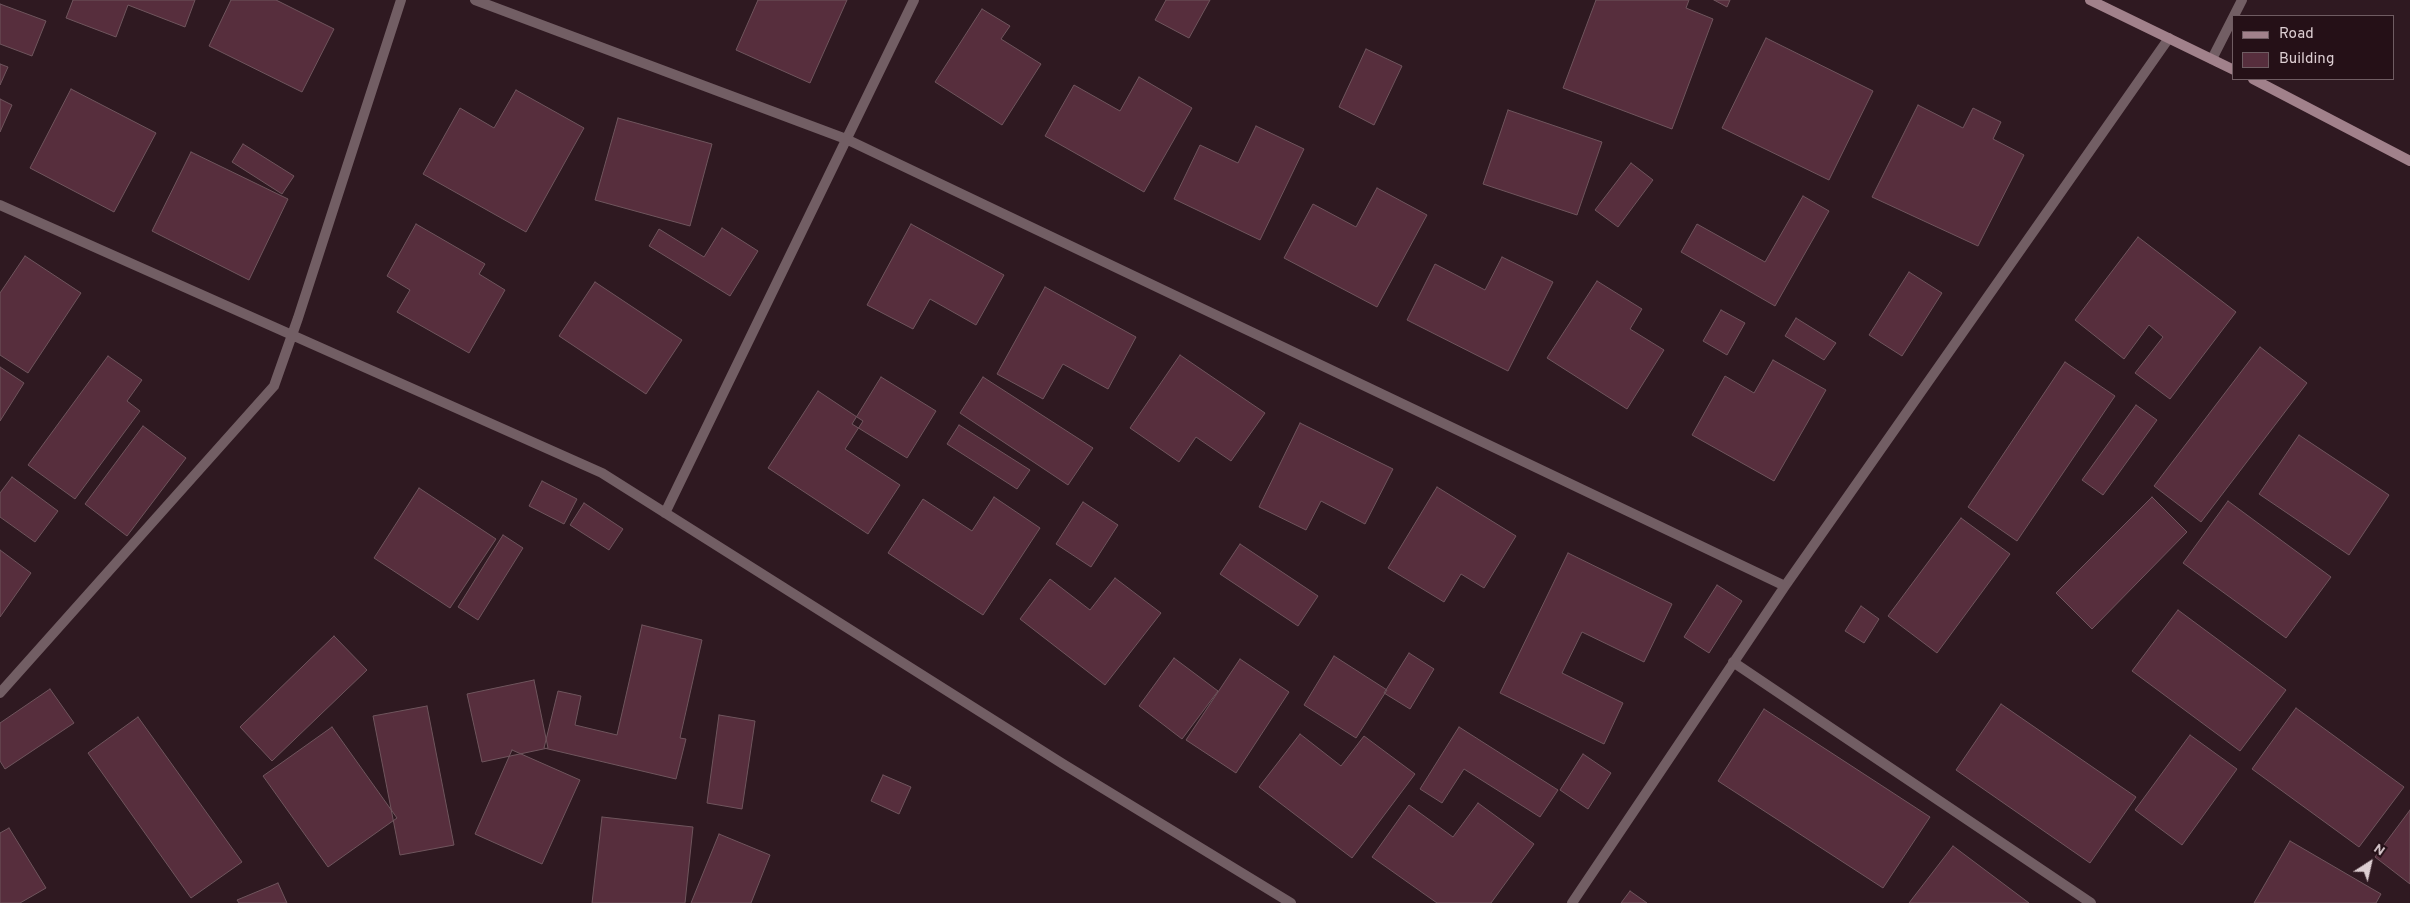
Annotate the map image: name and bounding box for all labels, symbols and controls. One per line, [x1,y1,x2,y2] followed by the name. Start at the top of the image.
[2232,15,2395,80] legend
[2279,25,2314,44] text: Road
[2279,50,2334,69] text: Building
[2345,838,2395,888] north arrow
[2370,840,2388,860] text: N

